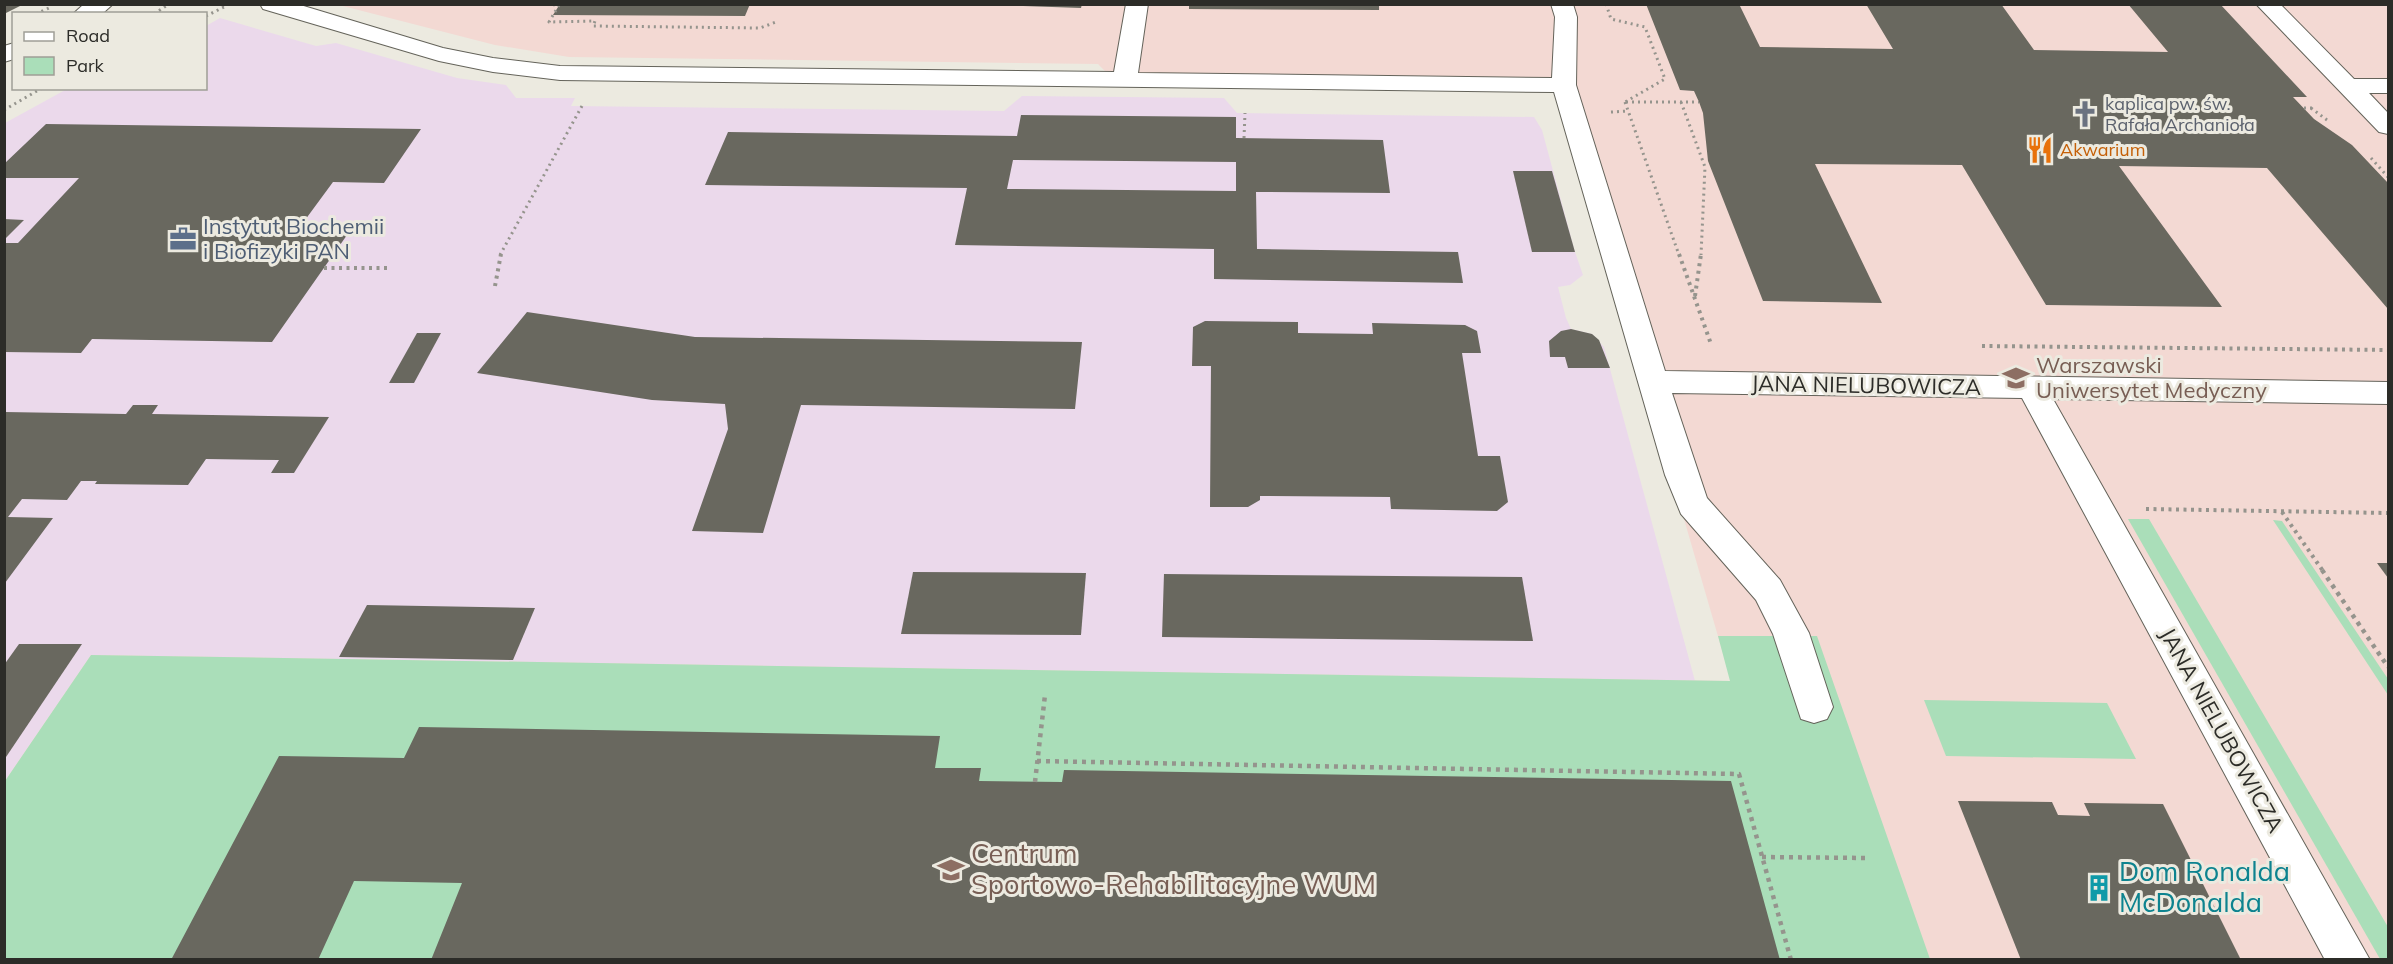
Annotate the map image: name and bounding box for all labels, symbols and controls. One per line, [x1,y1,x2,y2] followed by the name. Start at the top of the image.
[12,12,207,90] legend
[66,24,110,47] text: Road
[66,54,105,77] text: Park
[2105,92,2255,136] place label: kaplica pw. św. Rafała Archanioła
[2070,99,2100,129] church icon: kaplica pw. św. Rafała Archanioła
[2025,135,2055,165] restaurant icon: Akwarium
[2060,138,2145,161] place label: Akwarium
[203,212,384,265] place label: Instytut Biochemii i Biofizyki PAN
[168,224,198,254] office icon: Instytut Biochemii i Biofizyki PAN
[2036,351,2267,404] place label: Warszawski Uniwersytet Medyczny
[2001,363,2031,393] school or university icon: Warszawski Uniwersytet Medyczny
[1751,369,1981,401] street label: JANA NIELUBOWICZA
[2154,623,2290,837] street label: JANA NIELUBOWICZA
[971,836,1376,901] place label: Centrum Sportowo-Rehabilitacyjne WUM
[2119,854,2290,919] place label: Dom Ronalda McDonalda
[936,855,966,885] school or university icon: Centrum Sportowo-Rehabilitacyjne WUM
[2084,873,2114,903] building icon: Dom Ronalda McDonalda

